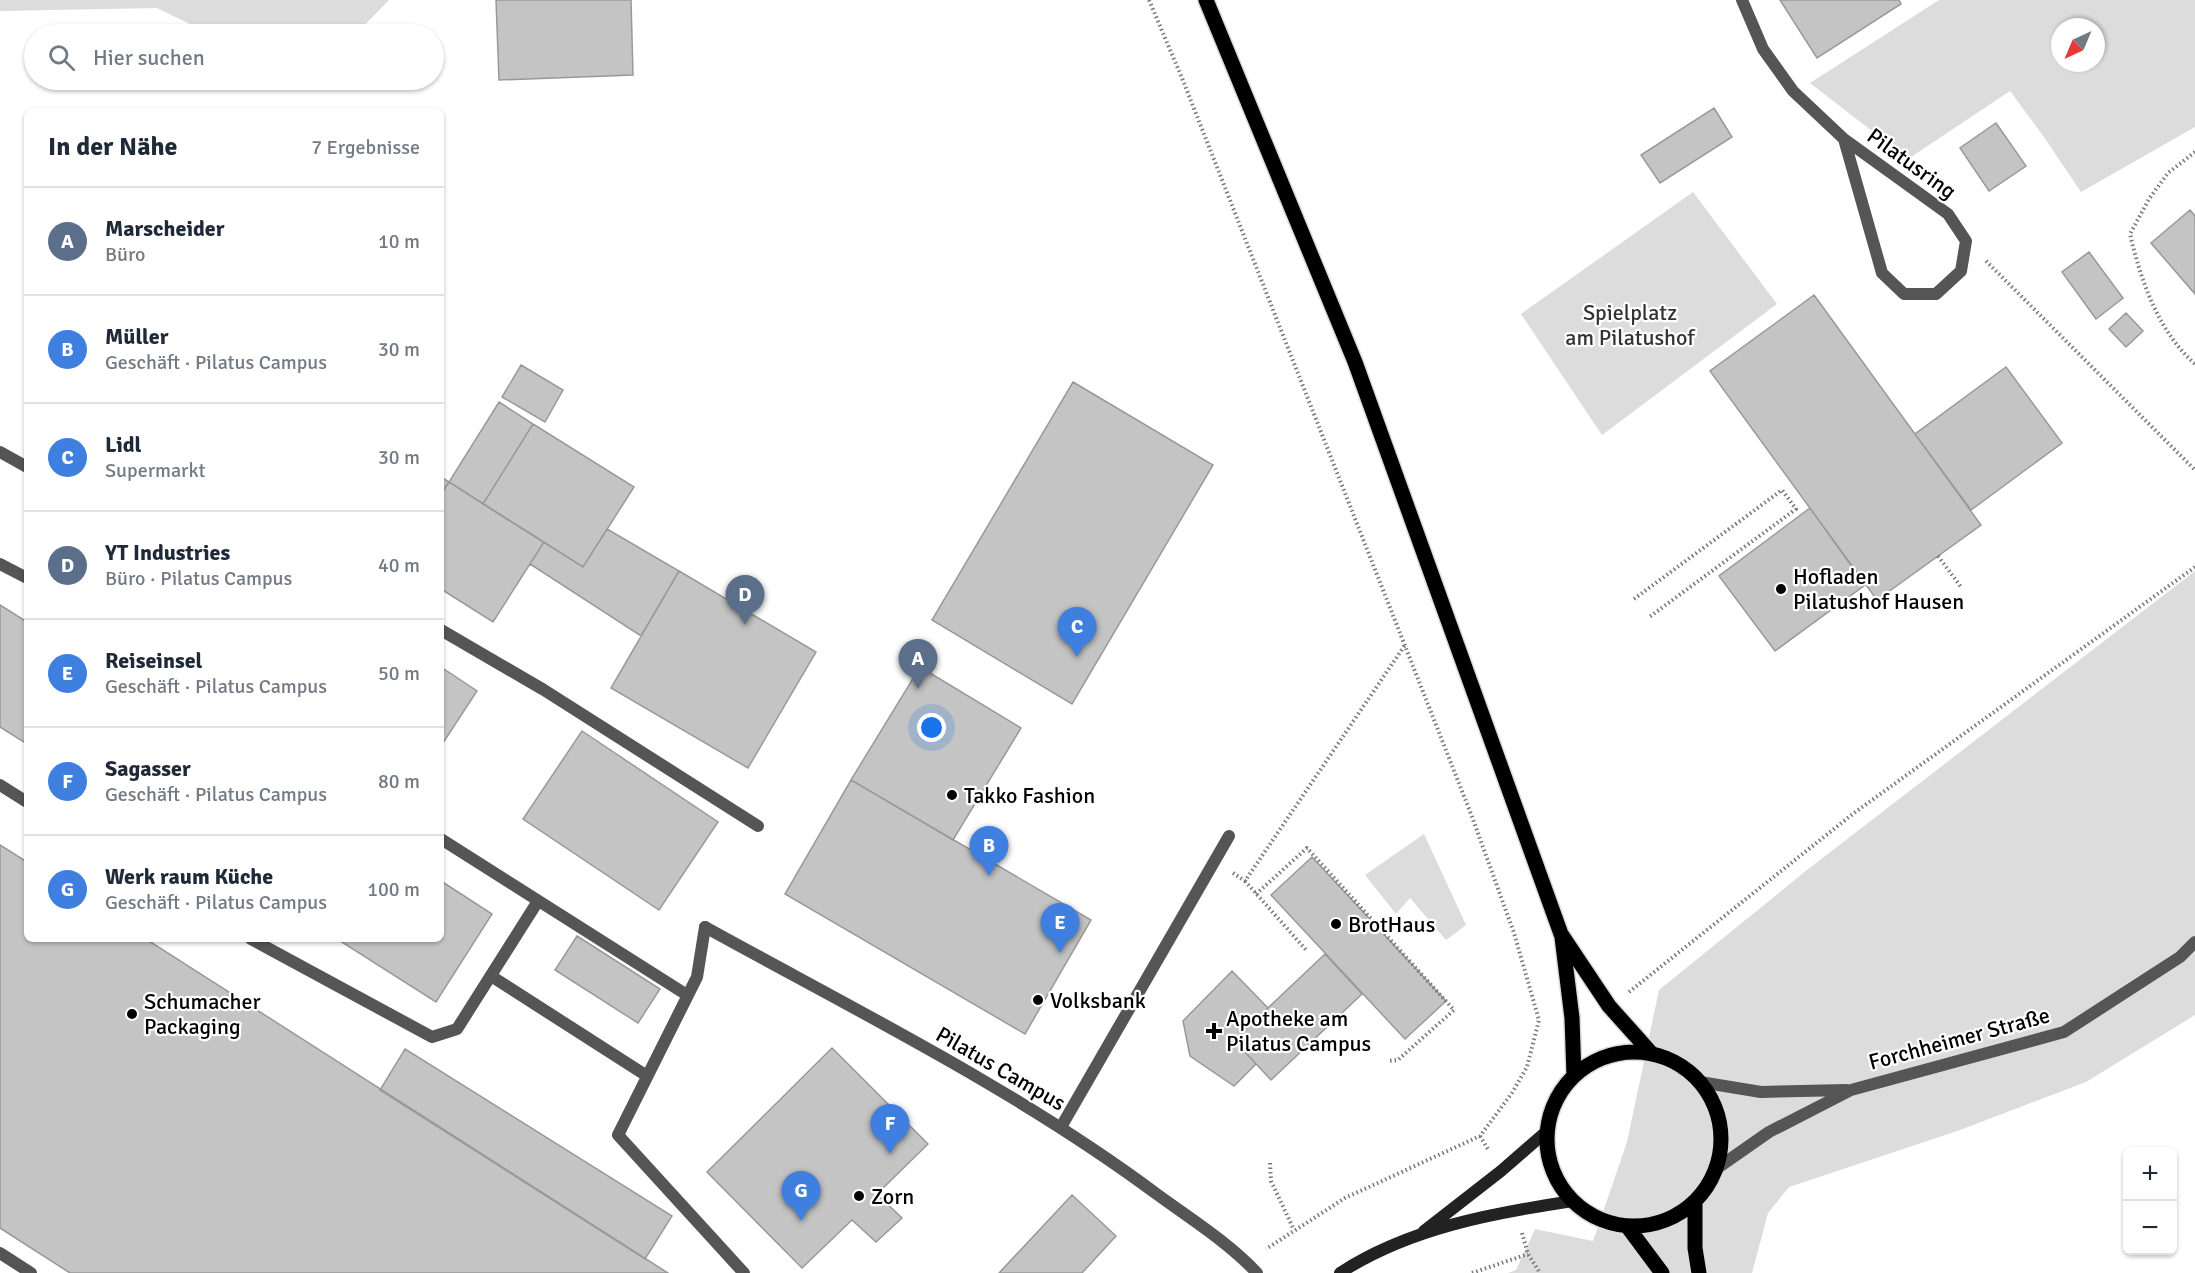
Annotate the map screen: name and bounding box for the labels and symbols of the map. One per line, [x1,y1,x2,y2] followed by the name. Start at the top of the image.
[2051,18,2105,72] north arrow
[1862,122,1961,205] street label: Pilatusring
[1565,299,1696,351] park label: Spielplatz am Pilatushof
[1793,563,1964,615] place label: Hofladen Pilatushof Hausen
[726,576,764,625] pin: D
[1774,582,1788,596] marker: Hofladen Pilatushof Hausen
[1058,608,1096,657] pin: C
[898,640,938,689] pin: A
[917,713,946,742] your location
[964,782,1095,809] place label: Takko Fashion
[945,788,959,802] marker: Takko Fashion
[970,826,1008,876] pin: B
[1040,904,1080,953] pin: E
[1348,911,1435,938] place label: BrotHaus
[1329,917,1343,931] marker: BrotHaus
[1050,987,1146,1014] place label: Volksbank
[144,988,261,1040] place label: Schumacher Packaging
[1031,993,1045,1007] marker: Volksbank
[1866,1001,2053,1076] street label: Forchheimer Straße
[1226,1005,1371,1057] place label: Apotheke am Pilatus Campus
[125,1007,139,1021] marker: Schumacher Packaging
[931,1020,1070,1116] street label: Pilatus Campus
[1207,1024,1221,1038] marker: Apotheke am Pilatus Campus
[870,1104,910,1154] pin: F
[782,1172,820,1221] pin: G
[871,1183,914,1210] place label: Zorn
[852,1189,866,1203] marker: Zorn

